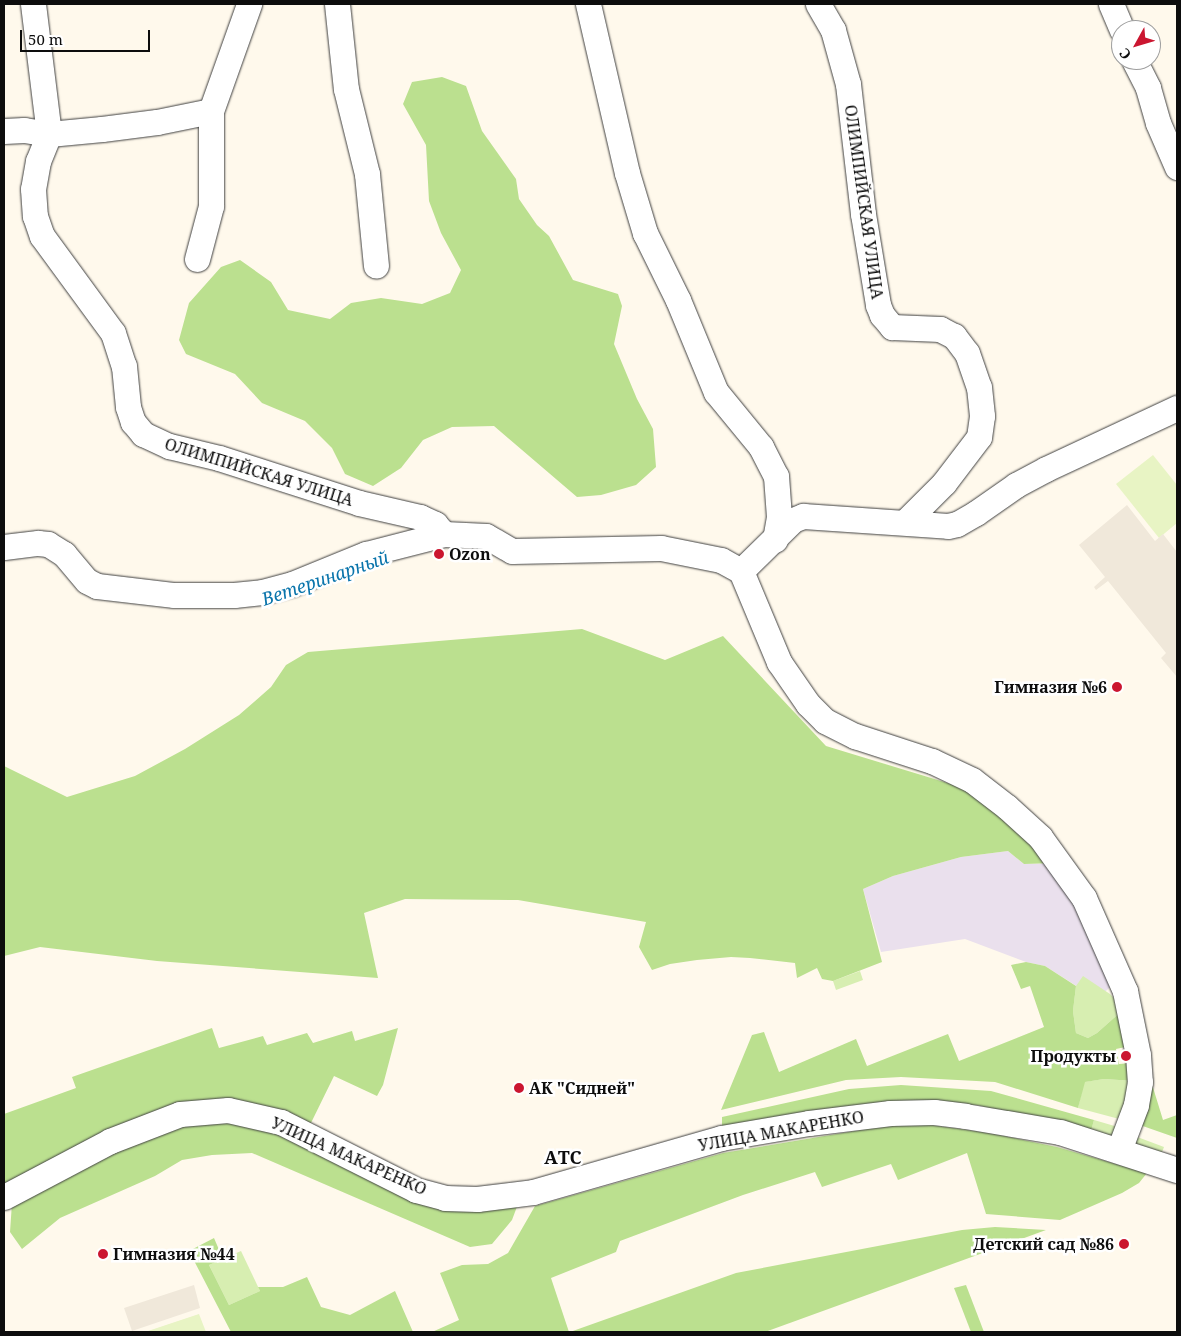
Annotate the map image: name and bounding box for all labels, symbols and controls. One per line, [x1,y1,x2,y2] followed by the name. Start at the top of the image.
[22,20,152,52] scale bar
[1111,20,1161,70] north arrow
[28,29,63,49] text: 50 m
[1114,45,1135,64] text: С
[841,104,887,300] street label: ОЛИМПИЙСКАЯ УЛИЦА
[162,434,356,510] street label: ОЛИМПИЙСКАЯ УЛИЦА
[449,544,491,564] place label: Ozon
[259,546,391,610] water label: Ветеринарный
[433,548,445,560] marker: Ozon
[994,677,1107,697] place label: Гимназия №6
[1111,681,1123,693] marker: Гимназия №6
[1031,1046,1116,1066] place label: Продукты
[1120,1050,1132,1062] marker: Продукты
[529,1078,635,1098] place label: АК "Сидней"
[513,1082,525,1094] marker: АК "Сидней"
[697,1107,865,1155] street label: УЛИЦА МАКАРЕНКО
[268,1113,430,1199] street label: УЛИЦА МАКАРЕНКО
[544,1146,582,1168] district label: АТС
[973,1234,1114,1254] place label: Детский сад №86
[1118,1238,1130,1250] marker: Детский сад №86
[113,1244,235,1264] place label: Гимназия №44
[97,1248,109,1260] marker: Гимназия №44

